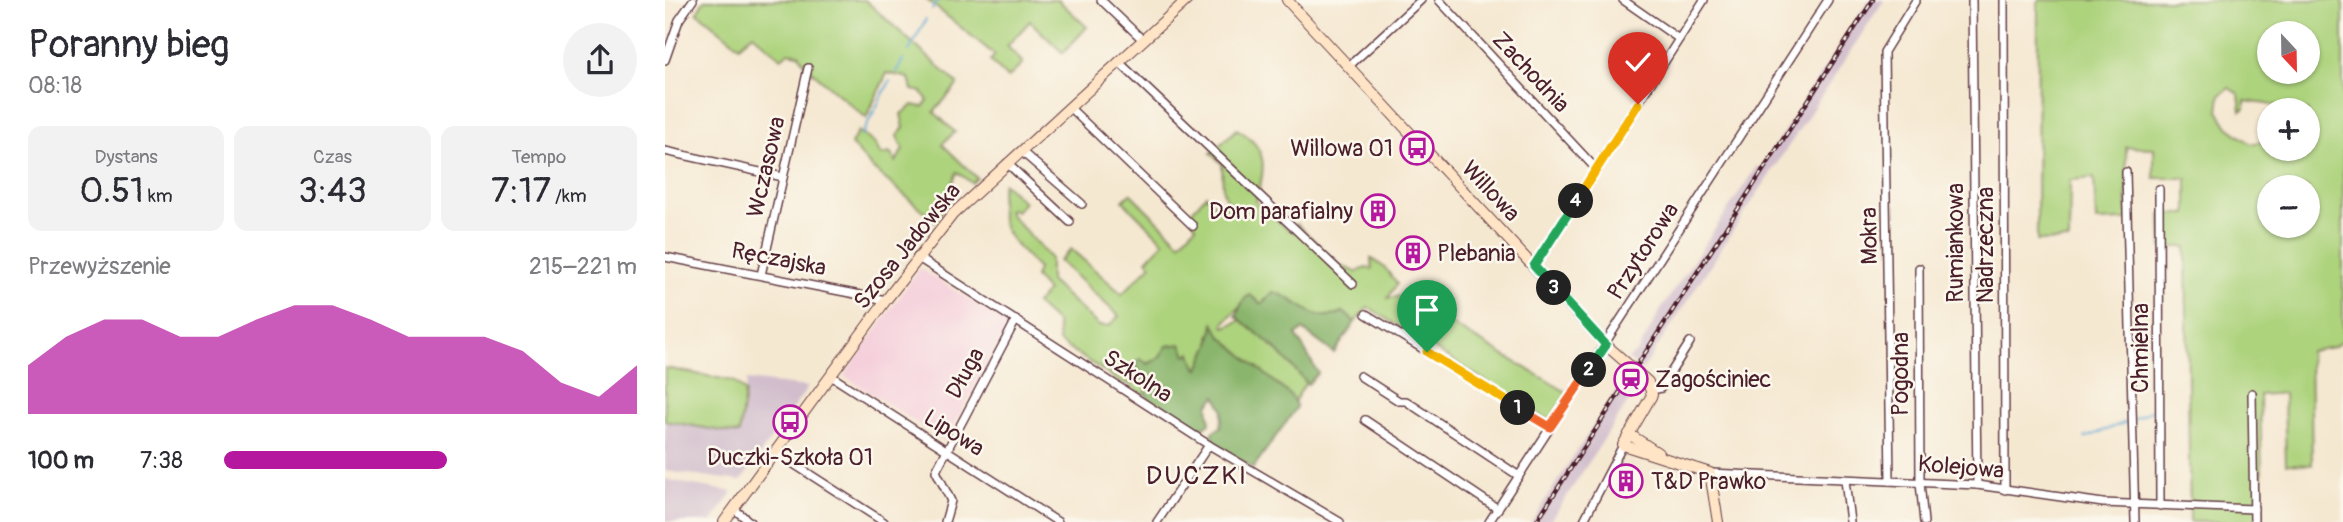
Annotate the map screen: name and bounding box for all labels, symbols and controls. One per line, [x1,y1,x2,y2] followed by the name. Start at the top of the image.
[28,21,229,69] text: Poranny bieg
[2257,21,2321,84] north arrow
[2257,21,2320,238] map controls
[563,23,637,97] button: share
[1486,25,1576,119] street label: Zachodnia
[1608,32,1668,104] pin
[1619,43,1657,81] icon: check
[28,71,82,100] text: 08:18
[2257,98,2320,161] button: +
[740,114,792,220] street label: Wczasowa
[1398,129,1436,167] bus stop icon: Willowa 01
[1290,134,1393,163] place label: Willowa 01
[95,145,158,169] text: Dystans
[313,145,352,169] text: Czas
[512,145,566,169] text: Tempo
[1455,154,1527,228] street label: Willowa
[80,169,144,213] text: 0.51
[298,169,367,213] text: 3:43
[491,169,551,213] text: 7:17
[2257,175,2320,238] button: −
[847,177,967,315] street label: Szosa Jadowska
[1941,183,1970,303] street label: Rumiankowa
[144,184,173,208] text: km
[551,184,587,208] text: /km
[1559,184,1593,218] pin: 4
[1971,187,2000,303] street label: Nadrzeczna
[1570,188,1581,212] text: 4
[1359,192,1397,230] building icon: Dom parafialny
[1209,197,1353,226] place label: Dom parafialny
[1601,197,1685,305] street label: Przytorowa
[1854,207,1884,265] street label: Mokra
[1394,234,1432,272] building icon: Plebania
[729,236,829,282] street label: Ręczajska
[1437,239,1516,268] place label: Plebania
[28,252,171,281] text: Przewyższenie
[529,252,637,281] text: 215–221 m
[1537,270,1571,306] pin: 3
[1548,275,1559,299] text: 3
[1397,280,1457,352] pin
[1408,291,1446,329] icon: arrive
[2126,303,2155,393] street label: Chmielna
[1886,332,1915,416] street label: Pogodna
[939,342,991,404] street label: Długa
[1098,343,1178,409] street label: Szkolna
[1571,352,1607,388] pin: 2
[1583,357,1594,381] text: 2
[1612,360,1650,398] station icon: Zagościniec
[1655,365,1771,394] place label: Zagościniec
[1501,390,1535,426] pin: 1
[1514,395,1521,419] text: 1
[771,403,809,441] bus stop icon: Duczki-Szkoła 01
[918,403,990,463] street label: Lipowa
[707,443,873,472] place label: Duczki-Szkoła 01
[28,446,94,475] text: 100 m
[140,446,183,475] text: 7:38
[1917,449,2005,485] street label: Kolejowa
[1146,460,1248,492] district label: DUCZKI
[1607,462,1645,500] building icon: T&D Prawko
[1651,467,1766,496] place label: T&D Prawko

